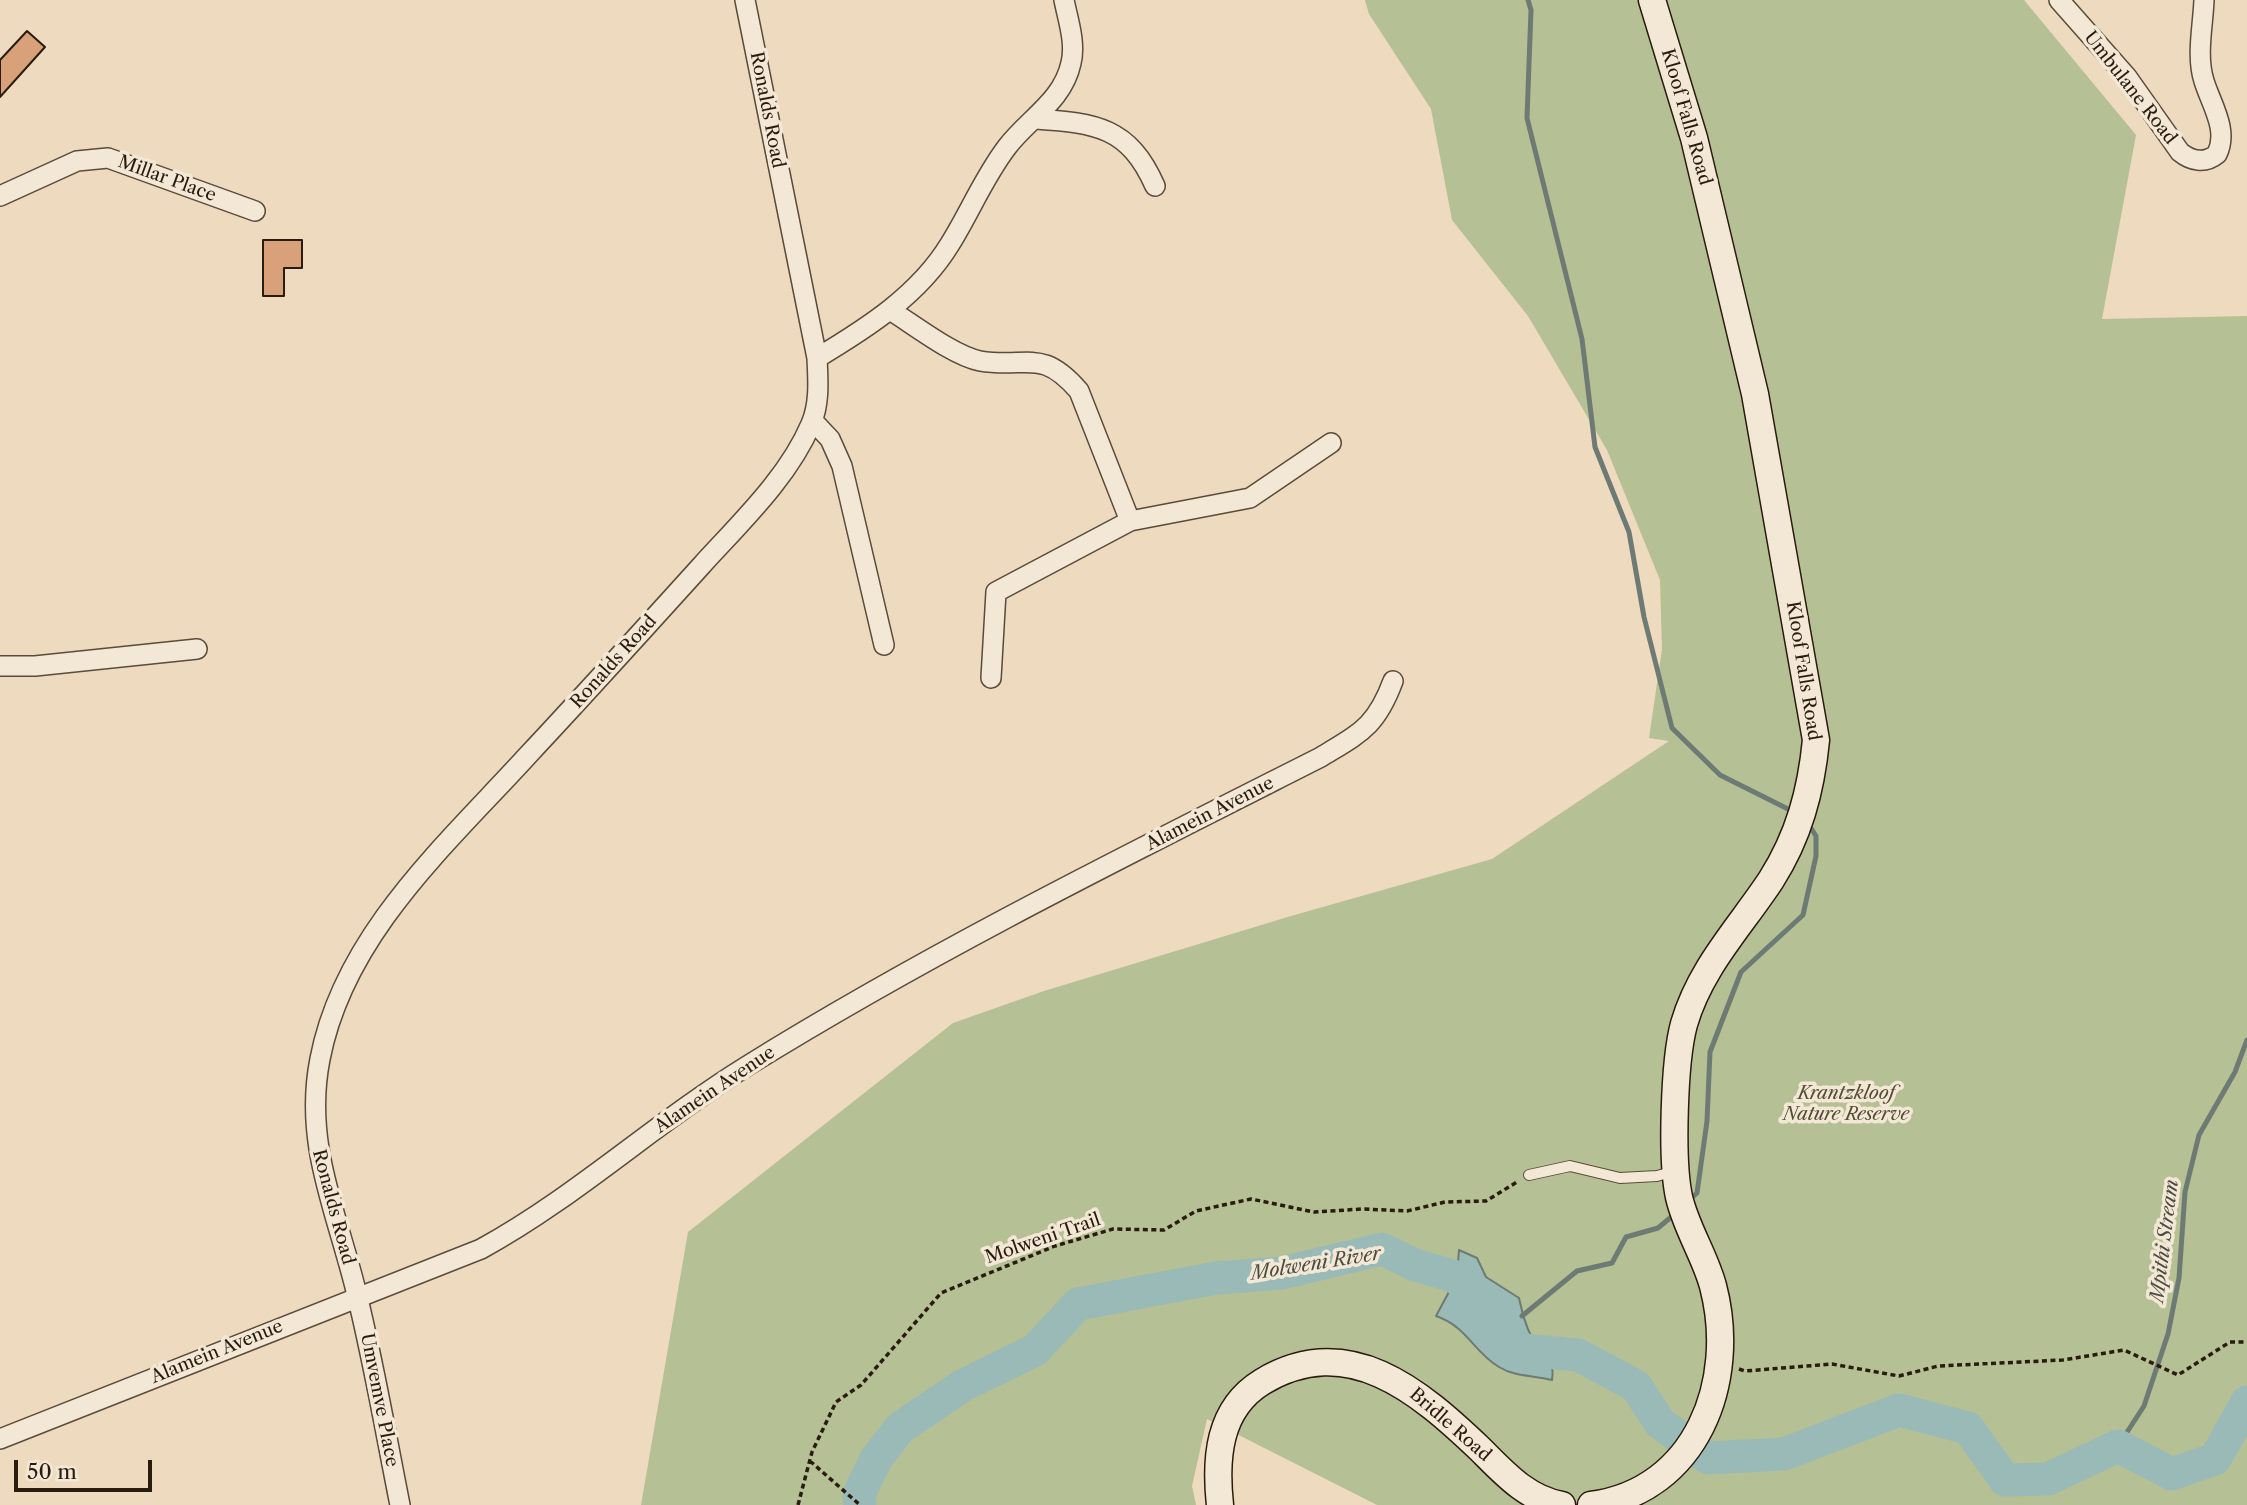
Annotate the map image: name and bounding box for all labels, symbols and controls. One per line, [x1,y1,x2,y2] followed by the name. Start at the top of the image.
[2079,27,2181,149] street label: Umbulane Road
[1656,46,1716,188] street label: Kloof Falls Road
[745,50,789,170] street label: Ronalds Road
[115,151,219,207] street label: Millar Place
[1781,600,1825,742] street label: Kloof Falls Road
[566,611,662,713] street label: Ronalds Road
[1142,772,1278,856] street label: Alamein Avenue
[651,1042,779,1138] street label: Alamein Avenue
[1783,1083,1909,1126] park label: Krantzkloof Nature Reserve
[307,1147,359,1267] street label: Ronalds Road
[2146,1178,2184,1304] water label: Mpithi Stream
[983,1209,1103,1269] street label: Molweni Trail
[1249,1242,1383,1286] water label: Molweni River
[148,1316,286,1388] street label: Alamein Avenue
[355,1331,403,1469] street label: Umvemve Place
[1405,1384,1495,1466] street label: Bridle Road
[18,1446,156,1490] scale bar
[27,1459,77,1484] text: 50 m

